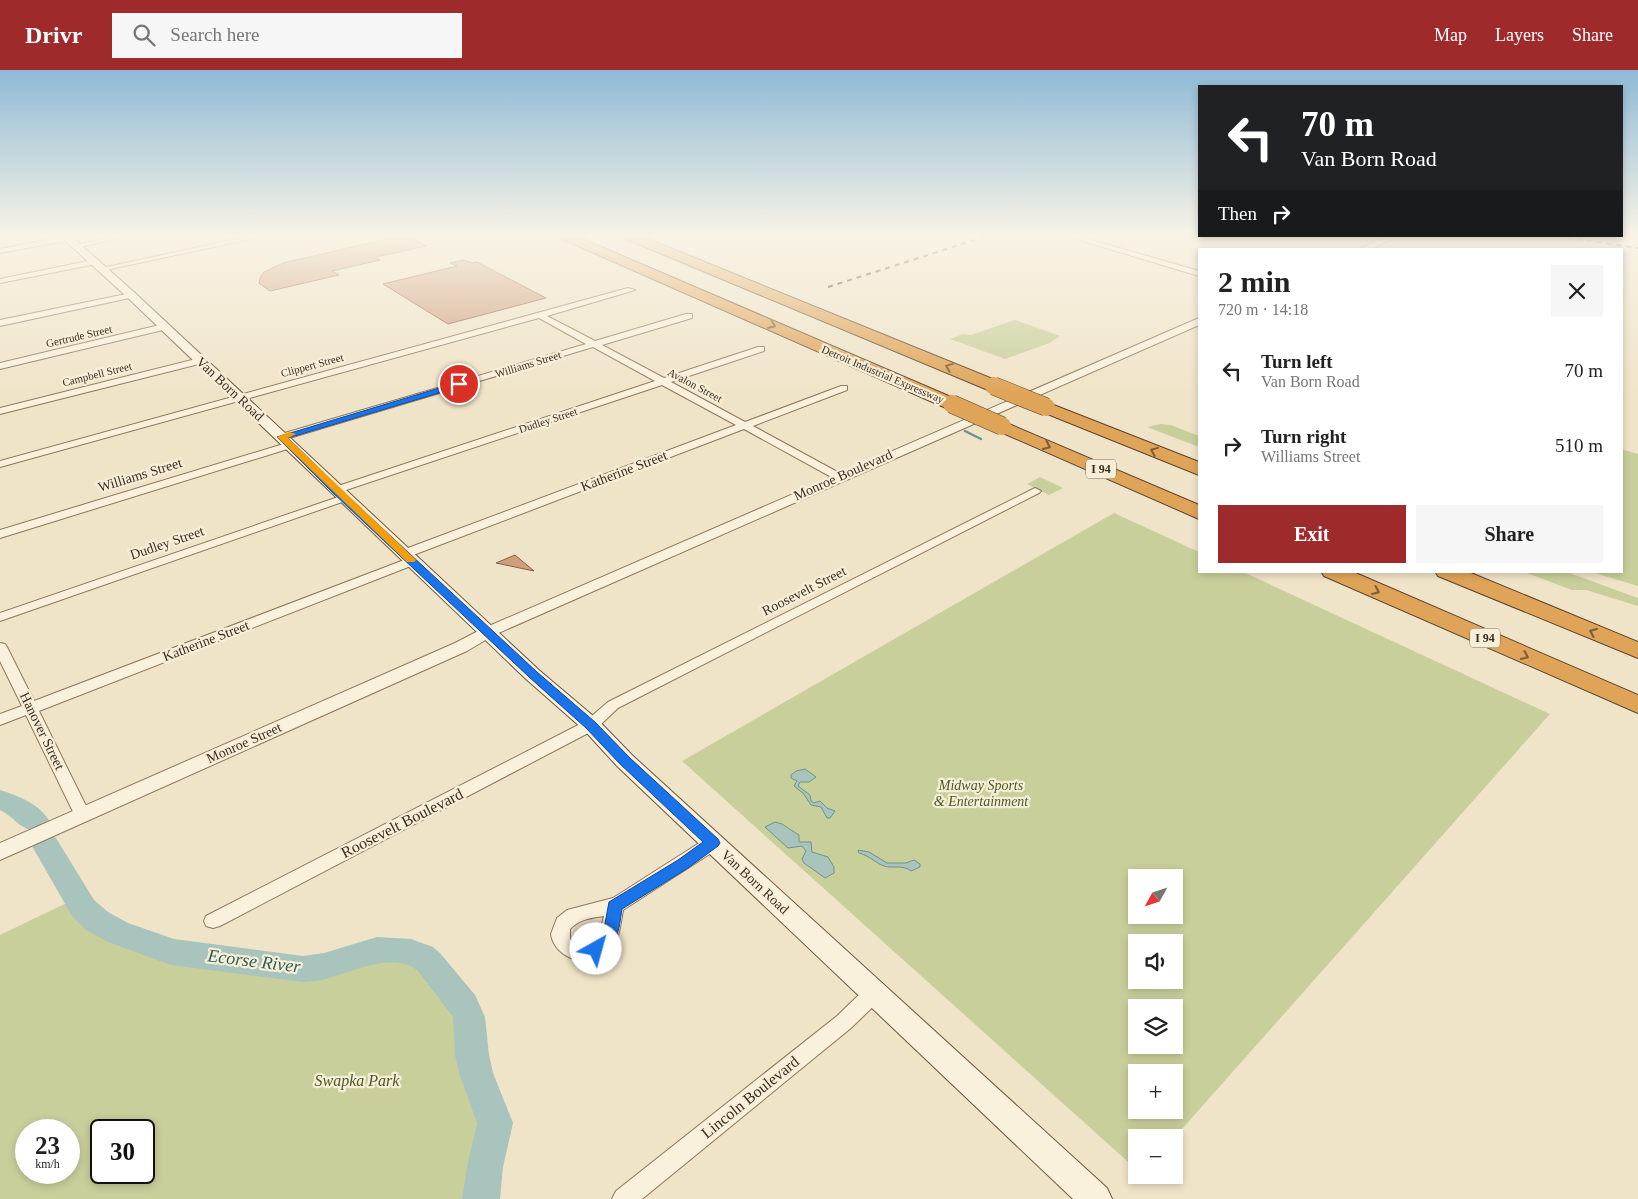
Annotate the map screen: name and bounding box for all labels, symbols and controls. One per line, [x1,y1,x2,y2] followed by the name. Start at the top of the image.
[112,13,462,58] search box
[130,21,158,49] icon: search
[25,22,82,48] text: Drivr
[170,24,259,45] text: Search here
[1434,25,1467,45] text: Map
[1495,25,1544,45] text: Layers
[1572,25,1613,45] text: Share
[1218,105,1283,170] icon: left
[1301,105,1374,144] text: 70 m
[1301,146,1437,171] text: Van Born Road
[1267,200,1295,228] icon: right
[1218,203,1257,224] text: Then
[1218,265,1291,298] text: 2 min
[1551,265,1603,317] button: close
[1218,301,1308,318] text: 720 m · 14:18
[767,319,776,330] one-way arrow
[45,323,113,349] street label: Gertrude Street
[820,343,947,406] street label: Detroit Industrial Expressway
[494,348,562,380] street label: Williams Street
[279,351,345,379] street label: Clippert Street
[1261,351,1333,372] text: Turn left
[193,354,267,424] street label: Van Born Road
[1218,357,1246,385] icon: left
[61,360,133,388] street label: Campbell Street
[1564,360,1603,381] text: 70 m
[438,363,480,405] pin
[945,363,954,374] one-way arrow
[666,366,724,404] street label: Avalon Street
[445,370,473,398] icon: arrive
[1261,373,1360,390] text: Van Born Road
[517,405,579,435] street label: Dudley Street
[1261,426,1346,447] text: Turn right
[1218,432,1246,460] icon: right
[1555,435,1603,456] text: 510 m
[1042,439,1051,450] one-way arrow
[791,447,895,503] street label: Monroe Boulevard
[1150,447,1159,457] one-way arrow
[579,448,669,494] street label: Katherine Street
[1261,448,1360,465] text: Williams Street
[96,455,184,495] street label: Williams Street
[1086,459,1116,478] road number: I 94
[1218,505,1406,563] button: Exit
[1416,505,1603,563] button: Share
[128,523,206,563] street label: Dudley Street
[760,563,849,619] street label: Roosevelt Street
[1371,584,1380,595] one-way arrow
[161,618,251,664] street label: Katherine Street
[1470,628,1500,648] road number: I 94
[1589,628,1598,639] one-way arrow
[1520,649,1529,660] one-way arrow
[17,690,67,772] street label: Hanover Street
[204,720,284,766] street label: Monroe Street
[934,778,1029,809] park label: Midway Sports & Entertainment
[338,785,466,861] street label: Roosevelt Boulevard
[718,847,792,917] street label: Van Born Road
[1128,869,1182,924] north arrow
[1128,869,1183,1184] map controls
[569,922,621,974] position arrow
[1128,934,1183,989] button: sound
[205,945,303,977] water label: Ecorse River
[1128,999,1183,1054] button: layers
[698,1053,802,1141] street label: Lincoln Boulevard
[1128,1064,1183,1119] button: +
[315,1072,400,1090] park label: Swapka Park
[90,1119,155,1184] speed limit sign: 30
[1128,1129,1183,1184] button: −
[35,1132,60,1159] text: 23
[35,1157,60,1171] text: km/h

